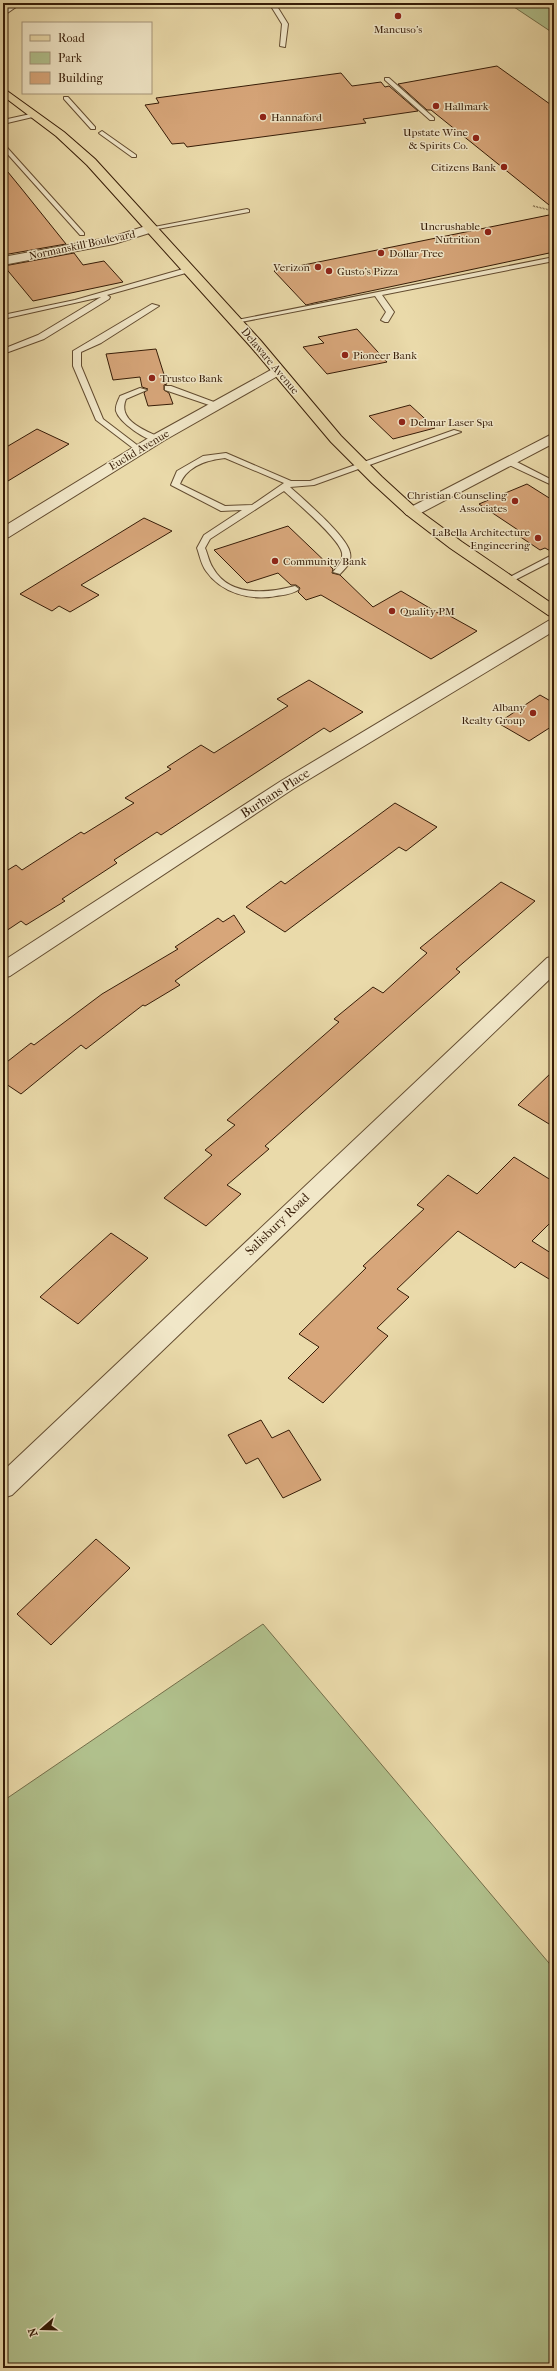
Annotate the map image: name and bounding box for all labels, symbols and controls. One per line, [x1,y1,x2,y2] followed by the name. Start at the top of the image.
[393,11,403,21] marker: Mancuso's
[22,22,152,94] legend
[374,23,422,36] place label: Mancuso's
[58,31,85,45] text: Road
[58,51,83,65] text: Park
[58,71,103,85] text: Building
[444,100,489,113] place label: Hallmark
[431,101,441,111] marker: Hallmark
[271,111,323,124] place label: Hannaford
[258,112,268,122] marker: Hannaford
[403,126,469,152] place label: Upstate Wine & Spirits Co.
[471,133,481,143] marker: Upstate Wine & Spirits Co.
[431,161,496,174] place label: Citizens Bank
[499,162,509,172] marker: Citizens Bank
[420,220,481,246] place label: Uncrushable Nutrition
[28,227,137,263] street label: Normanskill Boulevard
[483,227,493,237] marker: Uncrushable Nutrition
[389,247,444,260] place label: Dollar Tree
[376,248,386,258] marker: Dollar Tree
[272,261,311,274] place label: Verizon
[313,262,323,272] marker: Verizon
[337,265,399,278] place label: Gusto's Pizza
[324,266,334,276] marker: Gusto's Pizza
[238,325,302,397] street label: Delaware Avenue
[353,349,417,362] place label: Pioneer Bank
[340,350,350,360] marker: Pioneer Bank
[160,372,223,385] place label: Trustco Bank
[147,373,157,383] marker: Trustco Bank
[410,416,494,429] place label: Delmar Laser Spa
[397,417,407,427] marker: Delmar Laser Spa
[107,427,172,473] street label: Euclid Avenue
[407,489,507,515] place label: Christian Counseling Associates
[510,496,520,506] marker: Christian Counseling Associates
[432,526,531,552] place label: LaBella Architecture Engineering
[533,533,543,543] marker: LaBella Architecture Engineering
[283,555,367,568] place label: Community Bank
[270,556,280,566] marker: Community Bank
[400,605,455,618] place label: Quality PM
[387,606,397,616] marker: Quality PM
[461,701,526,727] place label: Albany Realty Group
[528,708,538,718] marker: Albany Realty Group
[238,765,313,821] street label: Burhans Place
[242,1189,313,1258] street label: Salisbury Road
[22,2309,62,2349] north arrow
[25,2325,41,2338] text: N

